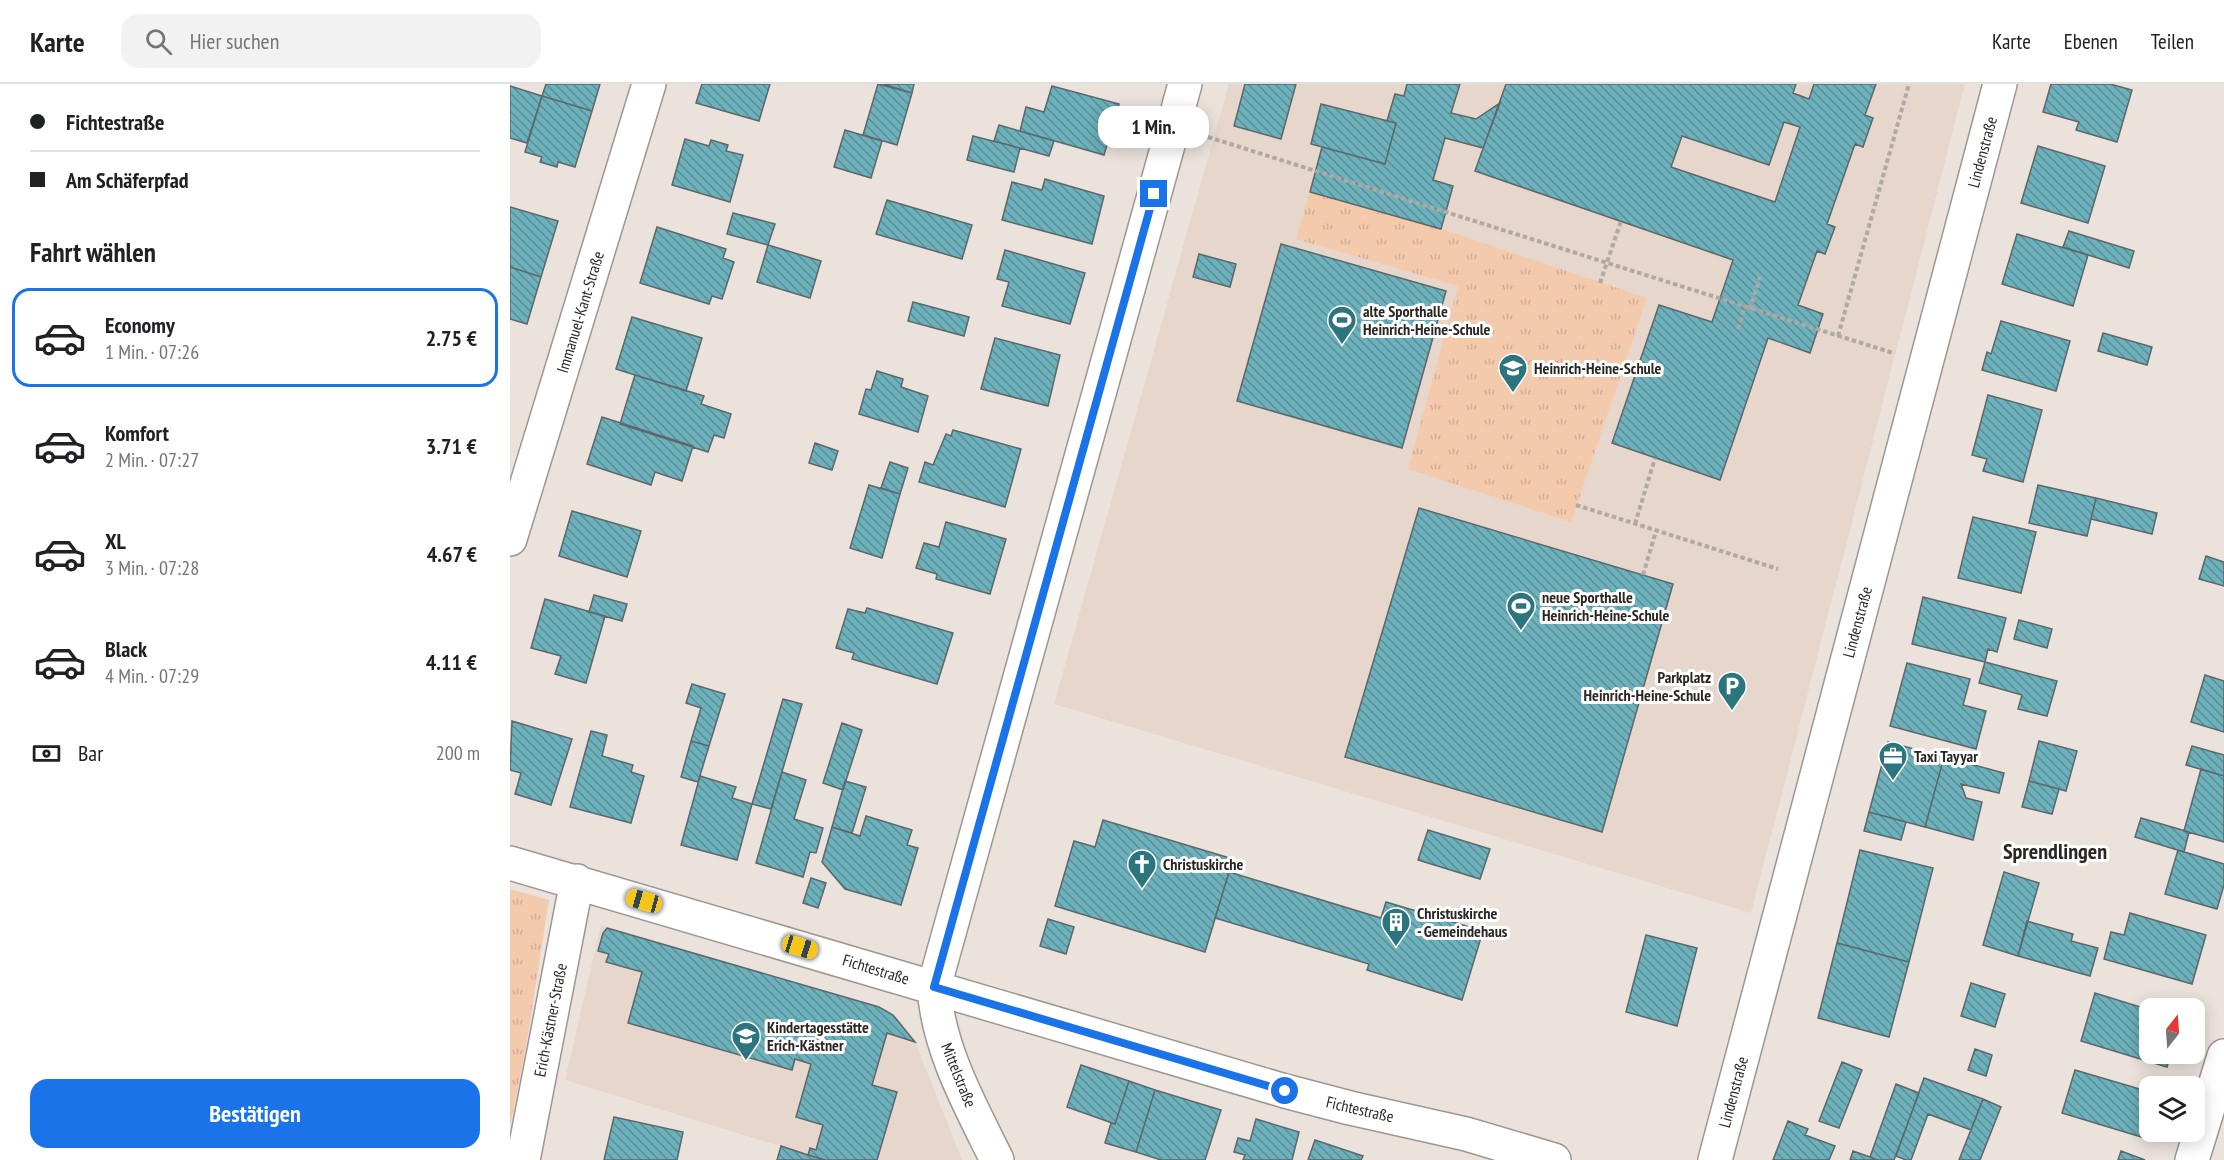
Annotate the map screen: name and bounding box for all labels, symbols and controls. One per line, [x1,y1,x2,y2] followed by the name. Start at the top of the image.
[121,14,541,68] search box
[30,23,85,60] text: Karte
[142,25,175,58] icon: search
[190,27,279,55] text: Hier suchen
[1992,28,2031,55] text: Karte
[2064,28,2118,55] text: Ebenen
[2151,28,2194,55] text: Teilen
[1098,107,1210,149] callout: 1 Min.
[66,108,164,136] text: Fichtestraße
[1131,114,1176,140] text: 1 Min.
[1963,114,2001,190] street label: Lindenstraße
[66,166,189,194] text: Am Schäferpfad
[1140,180,1167,207] route end
[30,235,156,269] text: Fahrt wählen
[552,249,608,375] street label: Immanuel-Kant-Straße
[1363,301,1491,339] place label: alte Sporthalle Heinrich-Heine-Schule
[1326,304,1358,346] sports icon: alte Sporthalle Heinrich-Heine-Schule
[33,311,87,365] icon: car
[105,311,175,339] text: Economy
[426,324,477,352] text: 2.75 €
[105,339,199,365] text: 1 Min. · 07:26
[1497,352,1529,394] school or university icon: Heinrich-Heine-Schule
[1534,358,1662,378] place label: Heinrich-Heine-Schule
[33,419,87,473] icon: car
[105,419,169,447] text: Komfort
[426,432,477,460] text: 3.71 €
[105,447,199,473] text: 2 Min. · 07:27
[33,527,87,581] icon: car
[105,527,126,555] text: XL
[427,540,477,568] text: 4.67 €
[105,555,199,581] text: 3 Min. · 07:28
[1838,584,1876,660] street label: Lindenstraße
[1542,587,1670,625] place label: neue Sporthalle Heinrich-Heine-Schule
[1505,590,1537,632] sports icon: neue Sporthalle Heinrich-Heine-Schule
[33,635,87,689] icon: car
[105,635,147,663] text: Black
[426,648,477,676] text: 4.11 €
[105,663,199,689] text: 4 Min. · 07:29
[1584,667,1711,705] place label: Parkplatz Heinrich-Heine-Schule
[1716,670,1748,712] parking icon: Parkplatz Heinrich-Heine-Schule
[30,737,63,770] icon: cash
[78,739,103,767] text: Bar
[436,740,480,766] text: 200 m
[1877,740,1909,782] office icon: Taxi Tayyar
[1914,746,1978,766] place label: Taxi Tayyar
[2003,837,2107,865] district label: Sprendlingen
[1126,848,1158,890] church icon: Christuskirche
[1163,854,1243,874] place label: Christuskirche
[624,887,664,915] car
[1417,903,1508,941] place label: Christuskirche - Gemeindehaus
[1380,906,1412,948] building icon: Christuskirche - Gemeindehaus
[780,933,820,961] car
[840,949,912,989] street label: Fichtestraße
[529,961,571,1079] street label: Erich-Kästner-Straße
[2139,998,2205,1064] north arrow
[2139,998,2205,1142] map controls
[767,1017,869,1055] place label: Kindertagesstätte Erich-Kästner
[730,1020,762,1062] school or university icon: Kindertagesstätte Erich-Kästner
[937,1040,981,1110] street label: Mittelstraße
[1714,1054,1752,1130] street label: Lindenstraße
[2139,1076,2205,1142] button: layers
[1271,1077,1298,1104] route start
[30,1079,480,1148] button: Bestätigen
[1324,1092,1396,1126] street label: Fichtestraße

